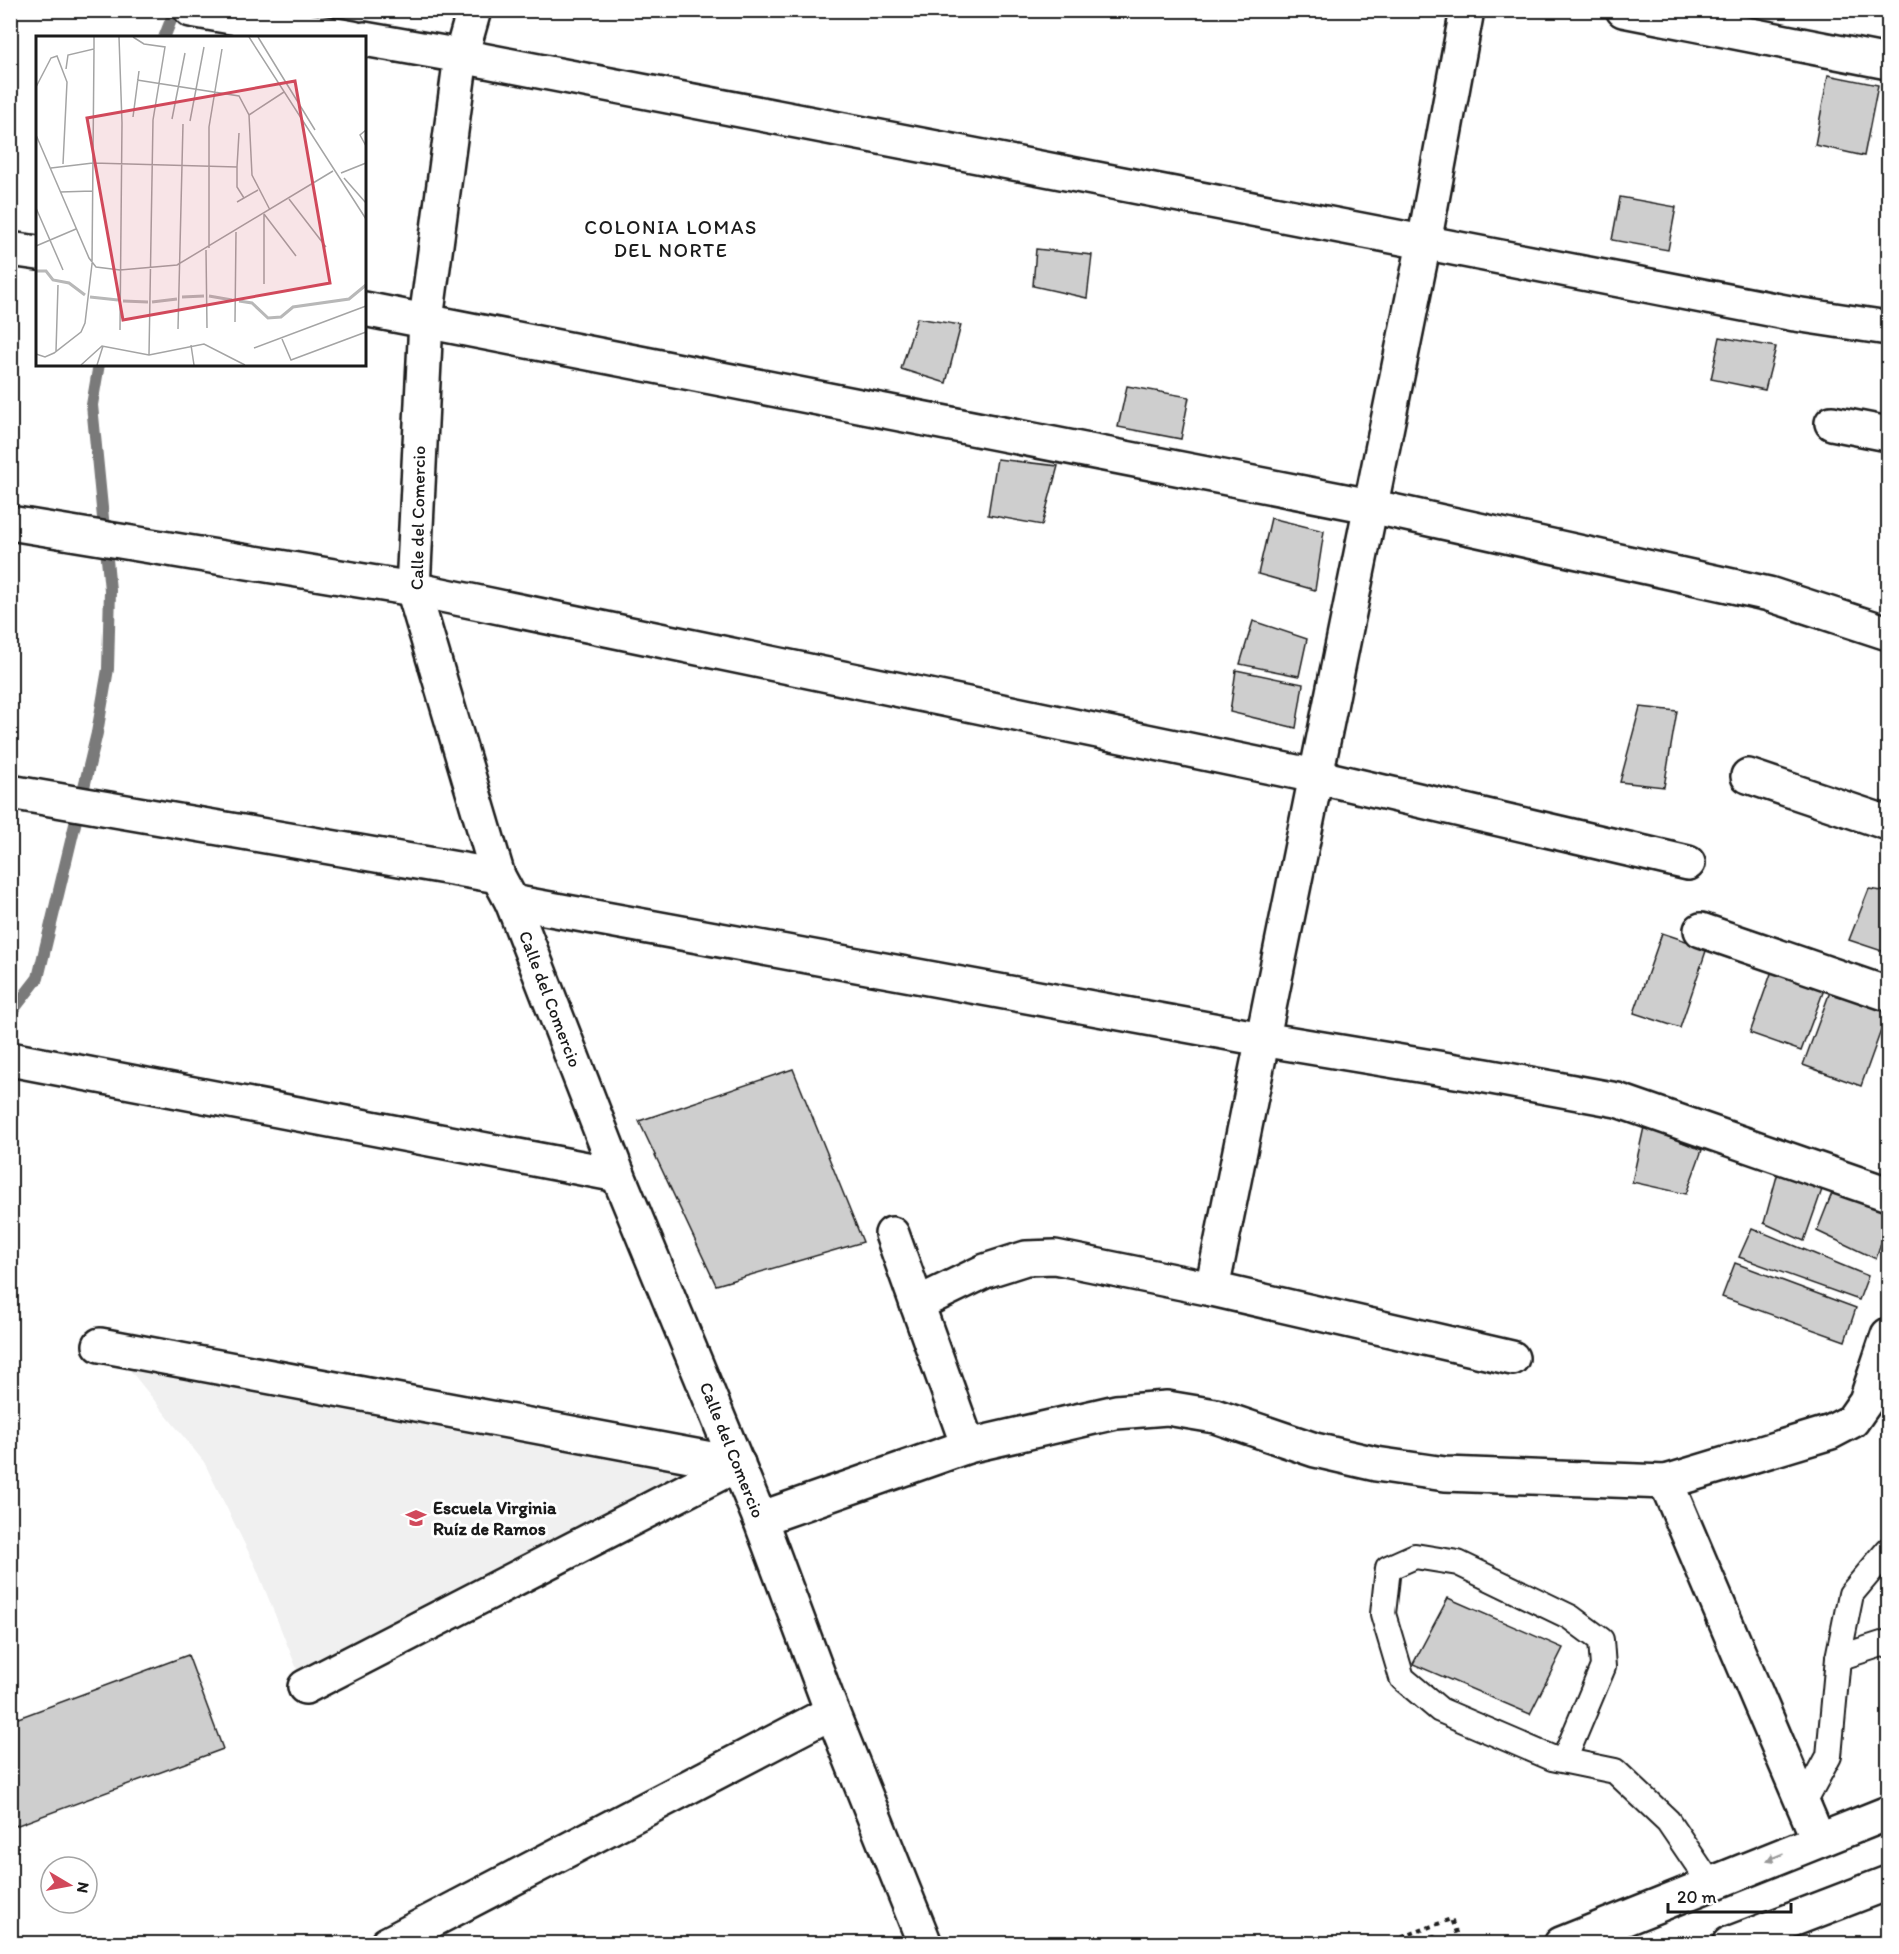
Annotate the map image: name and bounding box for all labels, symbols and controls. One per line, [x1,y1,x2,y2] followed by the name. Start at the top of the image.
[36,36,366,366] inset map
[584,215,758,262] district label: COLONIA LOMAS DEL NORTE
[406,446,430,590] street label: Calle del Comercio
[514,928,586,1070] street label: Calle del Comercio
[695,1379,769,1521] street label: Calle del Comercio
[433,1497,557,1540] place label: Escuela Virginia Ruíz de Ramos
[404,1506,428,1530] school or university icon: Escuela Virginia Ruíz de Ramos
[1766,1852,1784,1862] one-way arrow
[39,1855,99,1915] north arrow
[1668,1876,1791,1914] scale bar
[73,1881,94,1894] text: N
[1677,1886,1717,1908] text: 20 m

